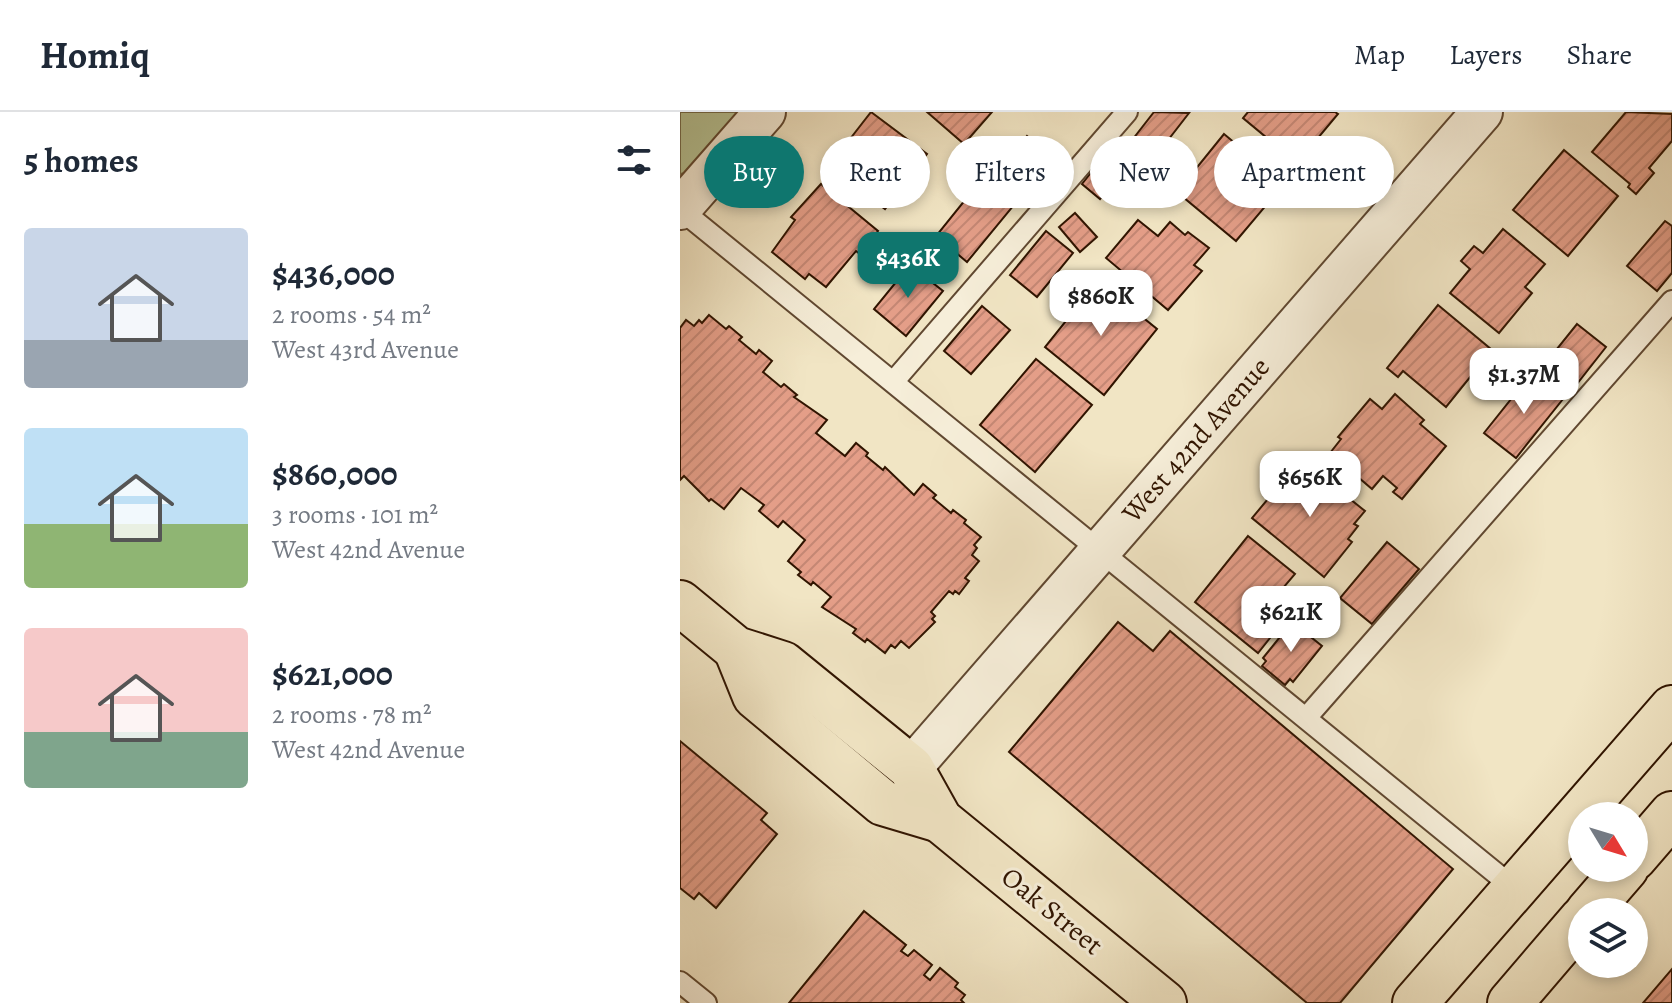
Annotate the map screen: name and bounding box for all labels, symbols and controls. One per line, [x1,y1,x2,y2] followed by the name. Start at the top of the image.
[40,29,150,81] text: Homiq
[1354,36,1405,74] text: Map
[1449,36,1522,74] text: Layers
[1566,36,1632,74] text: Share
[704,136,804,208] chip: Buy
[820,136,930,208] chip: Rent
[946,136,1074,208] chip: Filters
[1090,136,1198,208] chip: New
[1214,136,1394,208] chip: Apartment
[24,137,139,184] text: 5 homes
[612,138,656,182] icon: filters
[852,232,964,300] pin: $436K
[876,240,940,275] text: $436K
[272,250,395,297] text: $436,000
[88,260,184,356] icon: home
[1045,270,1157,338] pin: $860K
[1068,278,1134,313] text: $860K
[272,297,431,332] text: 2 rooms · 54 m²
[272,332,459,367] text: West 43rd Avenue
[1459,348,1589,416] pin: $1.37M
[1113,349,1279,532] street label: West 42nd Avenue
[1488,356,1560,391] text: $1.37M
[272,450,398,497] text: $860,000
[1254,451,1366,519] pin: $656K
[1278,459,1342,494] text: $656K
[88,460,184,556] icon: home
[272,497,438,532] text: 3 rooms · 101 m²
[272,532,465,567] text: West 42nd Avenue
[1235,586,1347,654] pin: $621K
[1259,594,1323,629] text: $621K
[272,650,393,697] text: $621,000
[88,660,184,756] icon: home
[272,697,431,732] text: 2 rooms · 78 m²
[272,732,465,767] text: West 42nd Avenue
[1568,802,1648,882] north arrow
[1568,802,1648,978] map controls
[993,858,1111,964] street label: Oak Street
[1568,898,1648,978] button: layers

